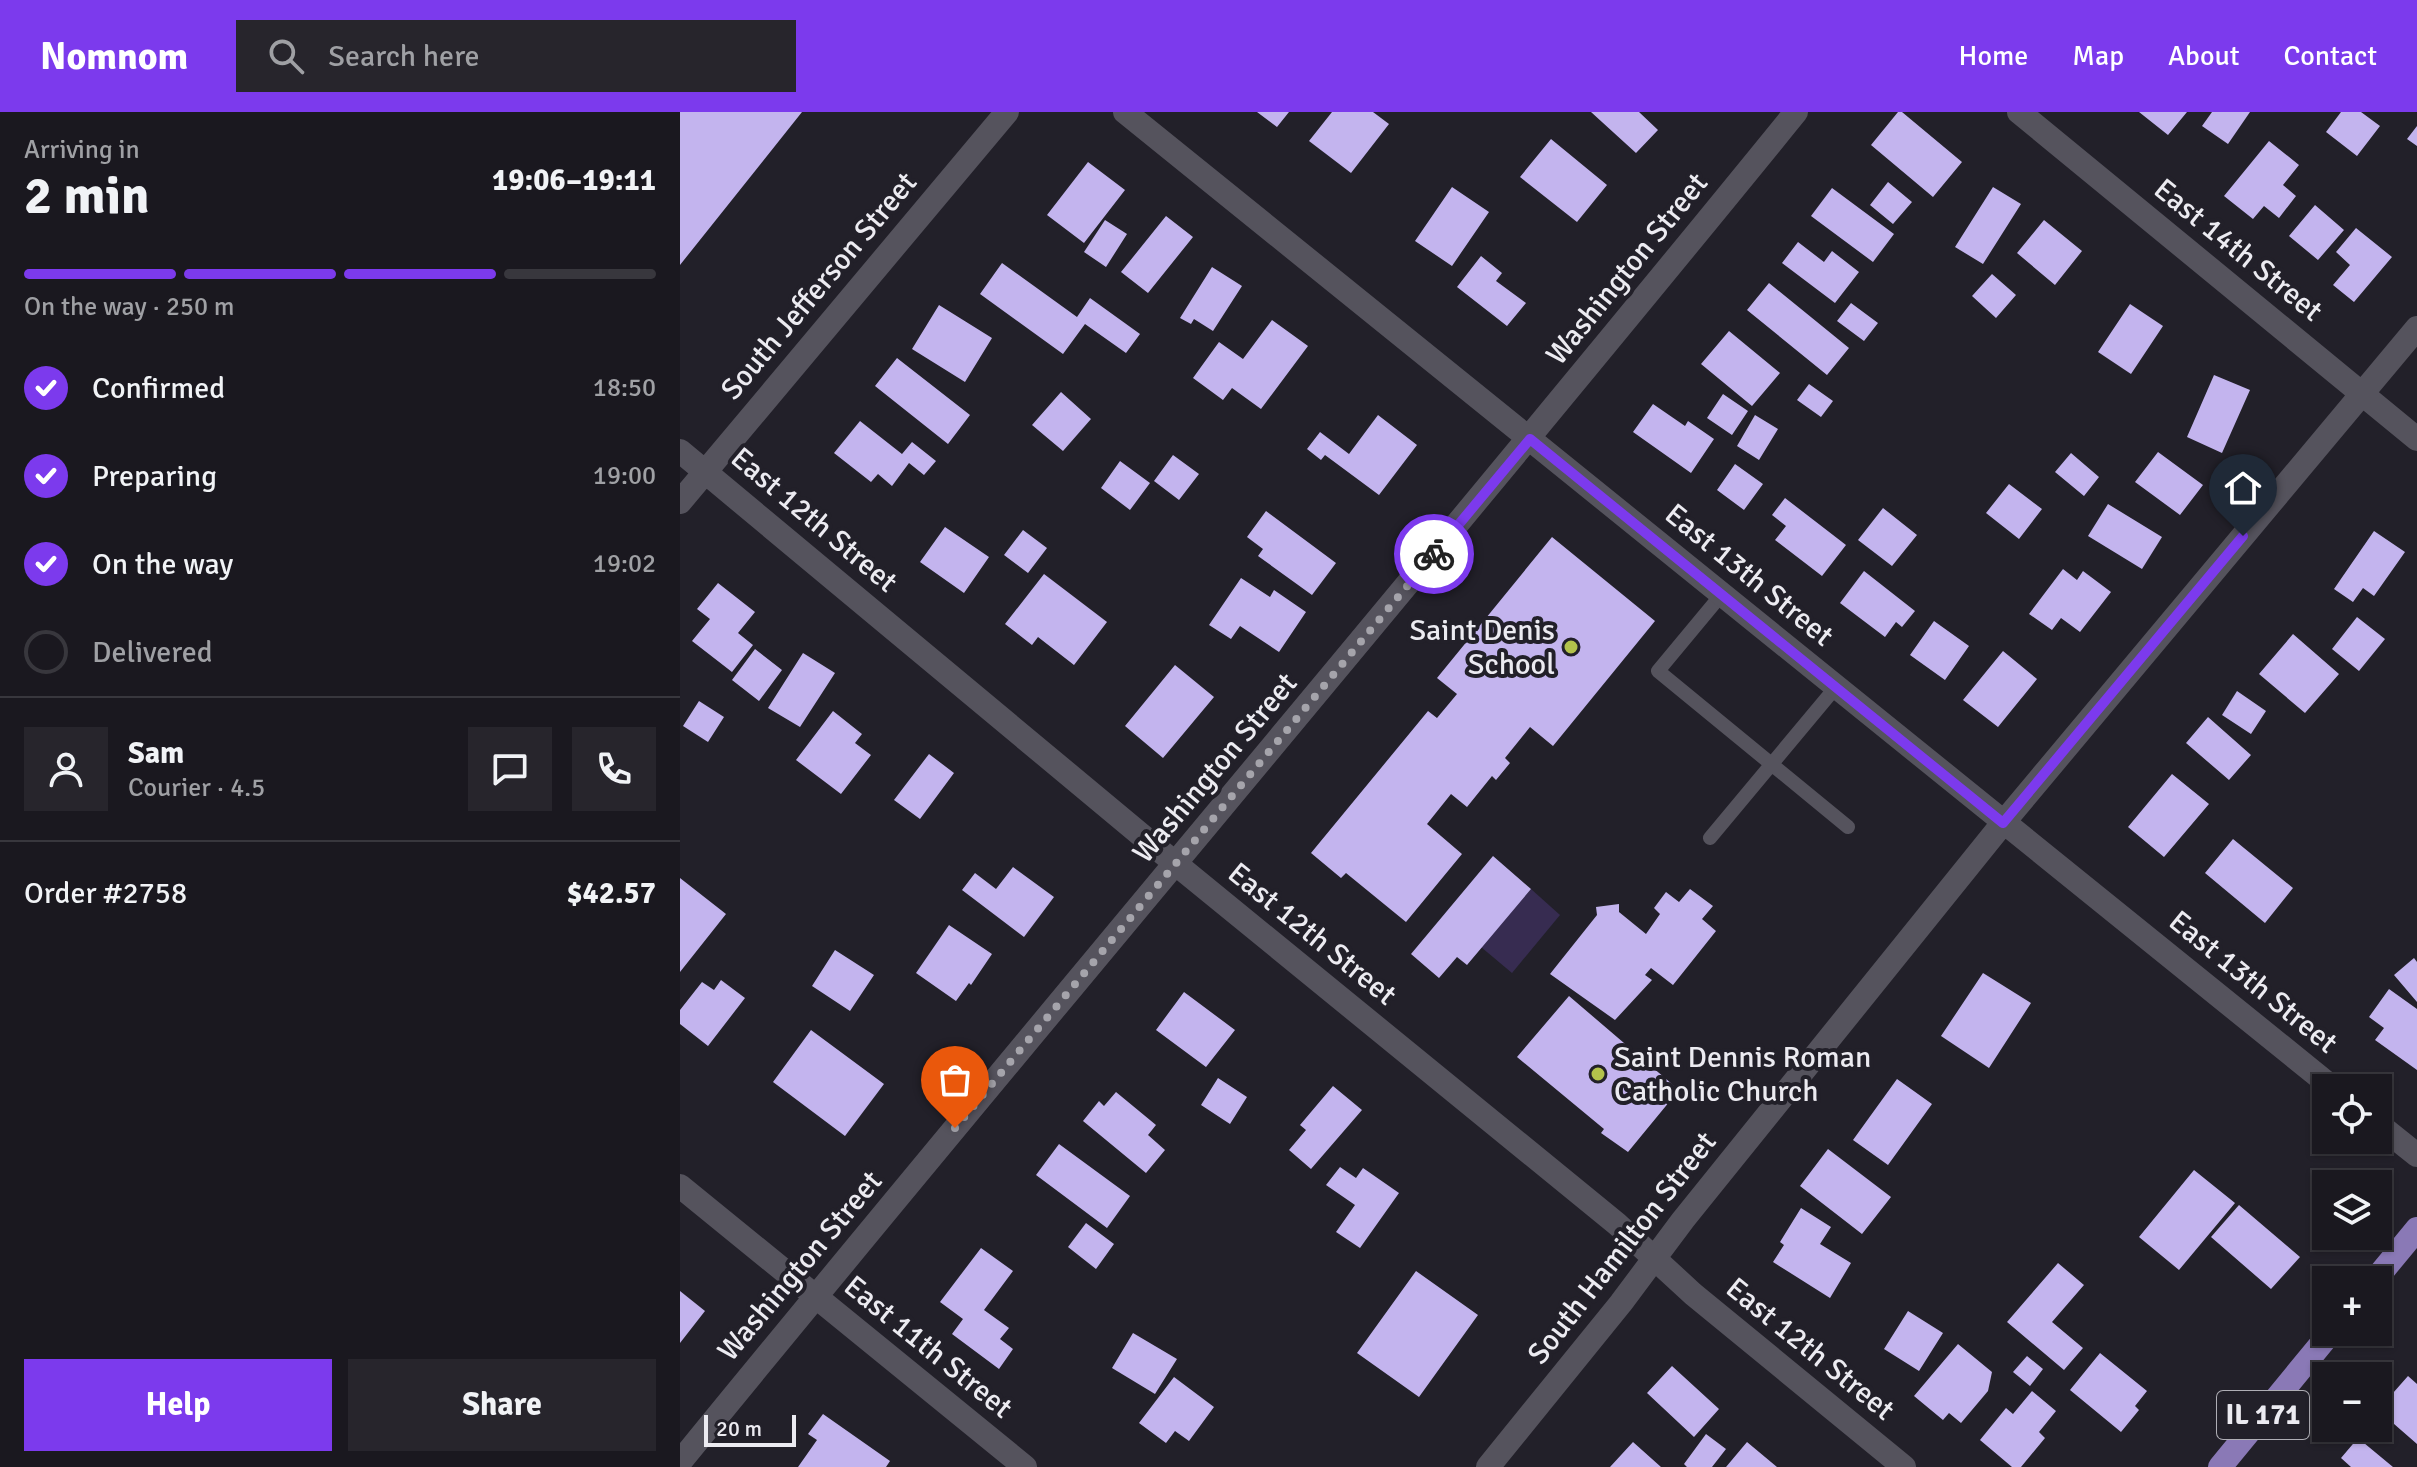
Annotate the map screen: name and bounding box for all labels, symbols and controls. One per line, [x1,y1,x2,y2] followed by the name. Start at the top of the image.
[236,20,796,92] search box
[40,33,188,80] text: Nomnom
[264,34,308,78] icon: search
[328,38,480,75] text: Search here
[1959,39,2028,73] text: Home
[2072,39,2124,73] text: Map
[2168,39,2240,73] text: About
[2284,39,2377,73] text: Contact
[24,134,140,166] text: Arriving in
[492,162,656,199] text: 19:06–19:11
[24,164,150,228] text: 2 min
[713,165,925,407] street label: South Jefferson Street
[1538,166,1716,372] street label: Washington Street
[2146,171,2330,329] street label: East 14th Street
[24,291,234,323] text: On the way · 250 m
[24,366,68,410] icon: check
[92,370,225,407] text: Confirmed
[593,372,656,404] text: 18:50
[723,440,905,600] street label: East 12th Street
[24,454,68,498] icon: check
[2209,454,2277,536] pin
[92,458,217,495] text: Preparing
[593,460,656,492] text: 19:00
[2221,466,2265,510] icon: home
[1657,496,1841,654] street label: East 13th Street
[1394,514,1474,594] courier
[1412,532,1456,576] icon: bike
[24,542,68,586] icon: check
[92,546,233,583] text: On the way
[593,548,656,580] text: 19:02
[1409,612,1555,683] place label: Saint Denis School
[92,634,213,671] text: Delivered
[1562,638,1580,656] marker: Saint Denis School
[1125,666,1305,870] street label: Washington Street
[24,727,108,811] button: person
[468,727,552,811] button: chat
[572,727,656,811] button: phone
[128,735,184,772] text: Sam
[128,772,265,804] text: Courier · 4.5
[1220,855,1404,1013] street label: East 12th Street
[24,875,187,912] text: Order #2758
[566,875,656,912] text: $42.57
[2161,903,2345,1061] street label: East 13th Street
[1614,1039,1871,1110] place label: Saint Dennis Roman Catholic Church
[921,1046,989,1128] pin
[933,1058,977,1102] icon: bag
[1589,1065,1607,1083] marker: Saint Dennis Roman Catholic Church
[2312,1074,2392,1442] map controls
[2312,1074,2392,1154] button: locate
[1520,1124,1724,1372] street label: South Hamilton Street
[710,1164,890,1368] street label: Washington Street
[2312,1170,2392,1250] button: layers
[2312,1266,2392,1346] button: +
[836,1268,1020,1426] street label: East 11th Street
[1718,1270,1902,1428] street label: East 12th Street
[24,1359,332,1451] button: Help
[348,1359,656,1451] button: Share
[2312,1362,2392,1442] button: −
[2217,1391,2309,1439] road number: IL 171
[704,1411,796,1447] scale bar
[716,1415,762,1442] text: 20 m

